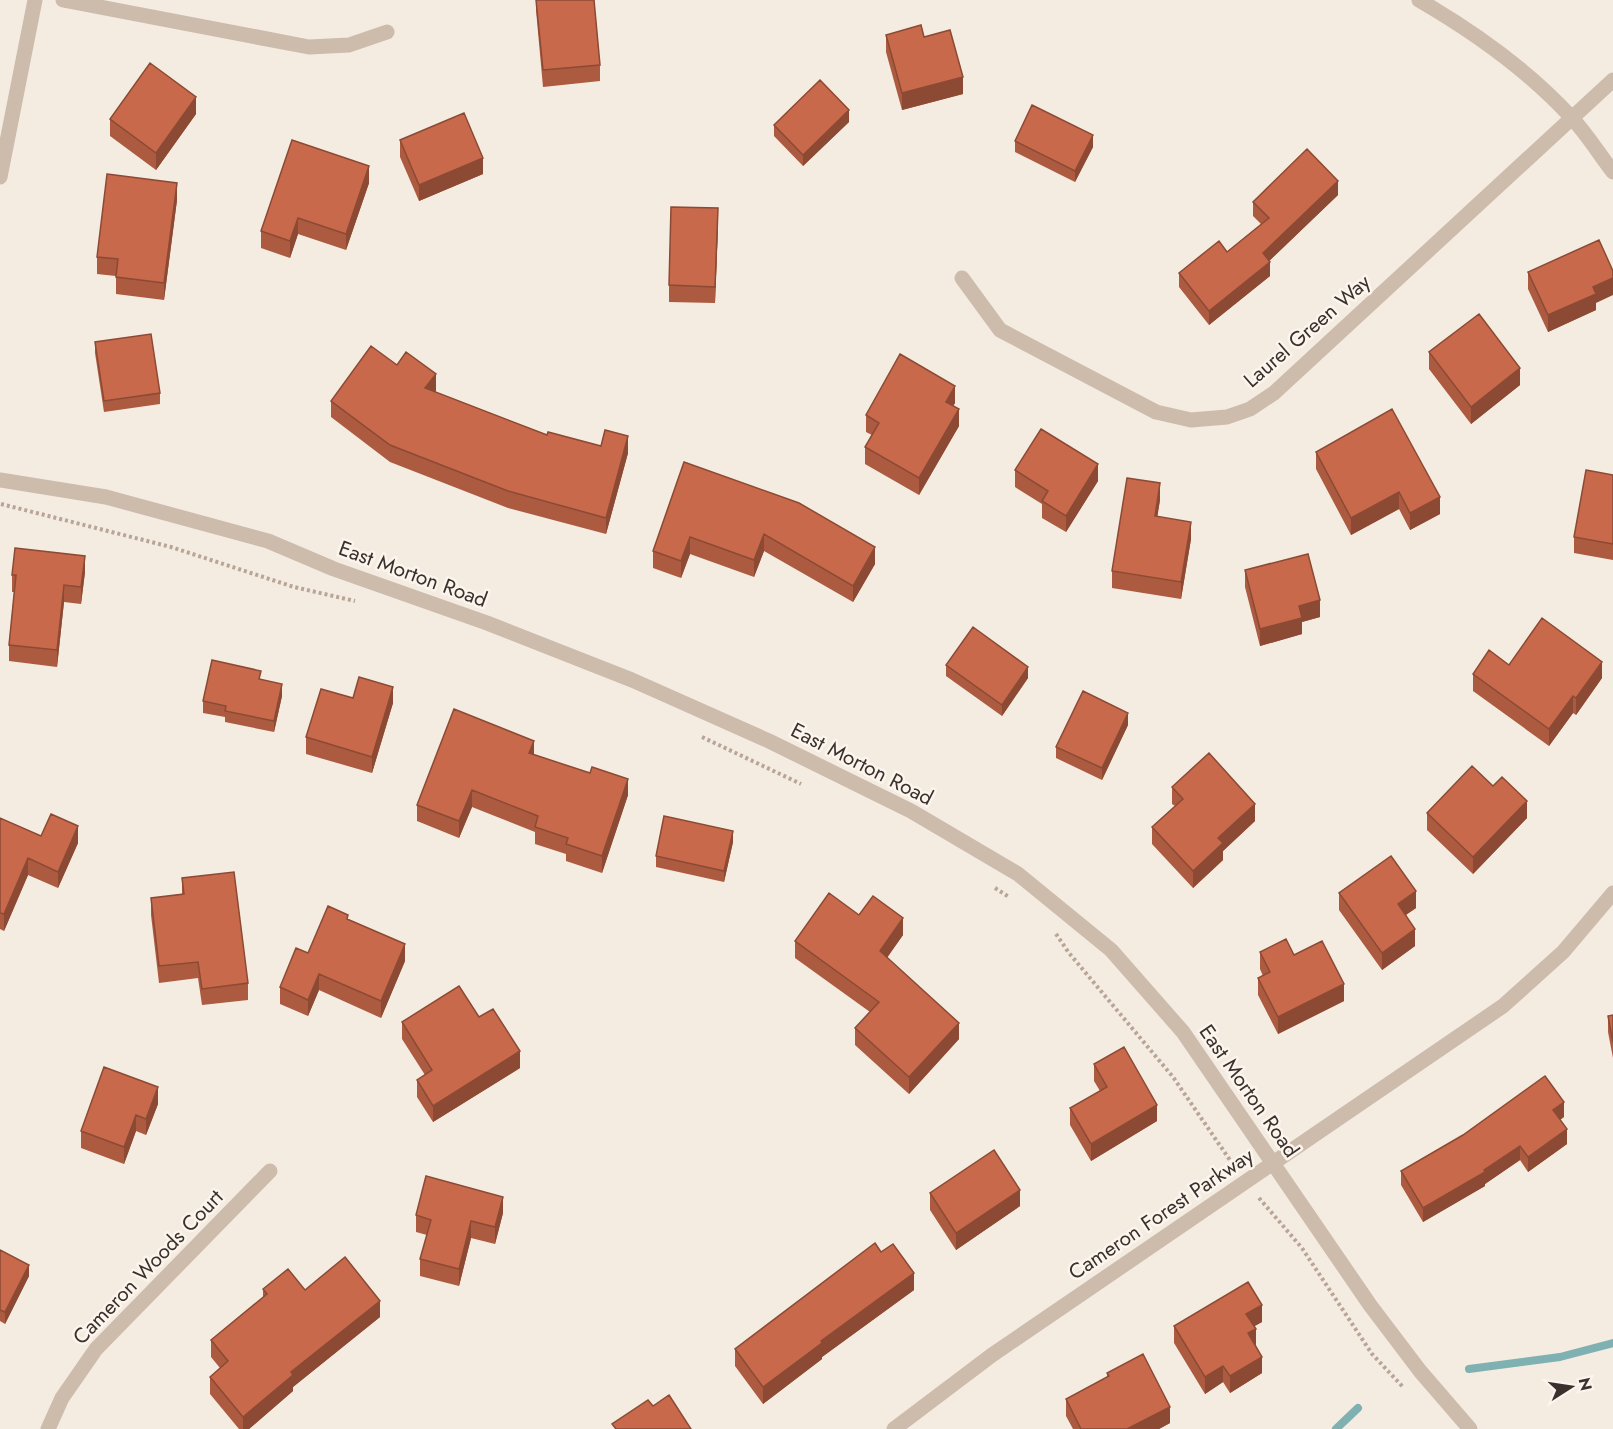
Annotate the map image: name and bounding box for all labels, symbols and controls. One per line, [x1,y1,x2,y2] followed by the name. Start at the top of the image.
[1237,267,1378,395] street label: Laurel Green Way
[334,533,492,615] street label: East Morton Road
[786,715,938,813] street label: East Morton Road
[1192,1018,1306,1164] street label: East Morton Road
[1062,1140,1260,1287] street label: Cameron Forest Parkway
[66,1183,230,1351] street label: Cameron Woods Court
[1541,1357,1601,1417] north arrow
[1573,1375,1598,1393] text: N

